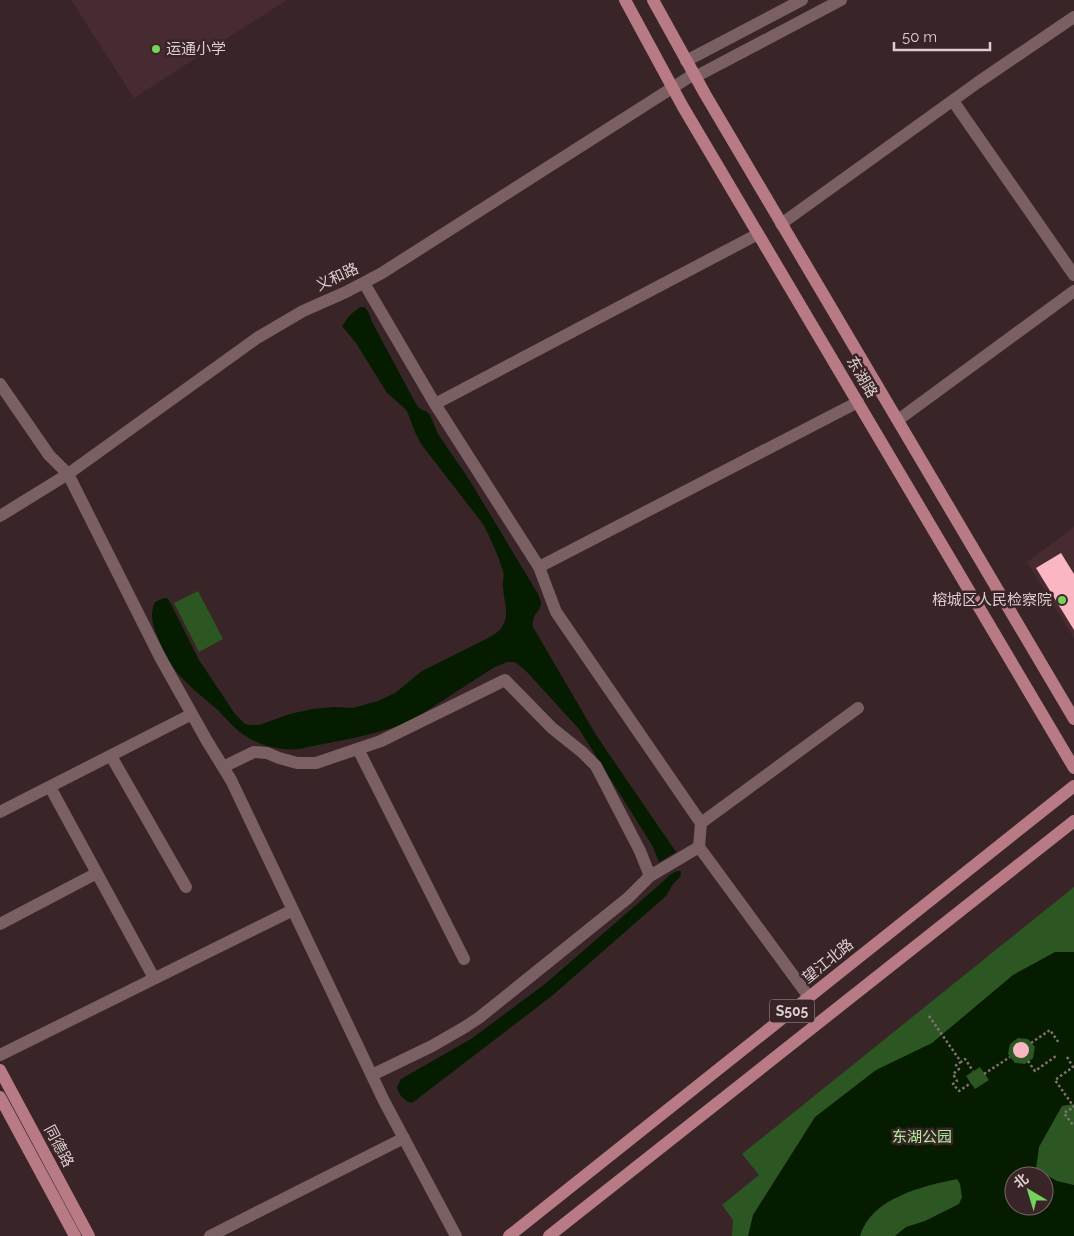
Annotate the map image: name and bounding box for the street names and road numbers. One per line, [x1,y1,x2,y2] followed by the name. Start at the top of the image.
[313,259,361,295] street label: 义和路
[843,353,881,401] street label: 东湖路
[799,935,857,987] street label: 望江北路
[770,999,814,1022] road number: S505
[40,1122,78,1170] street label: 同德路

